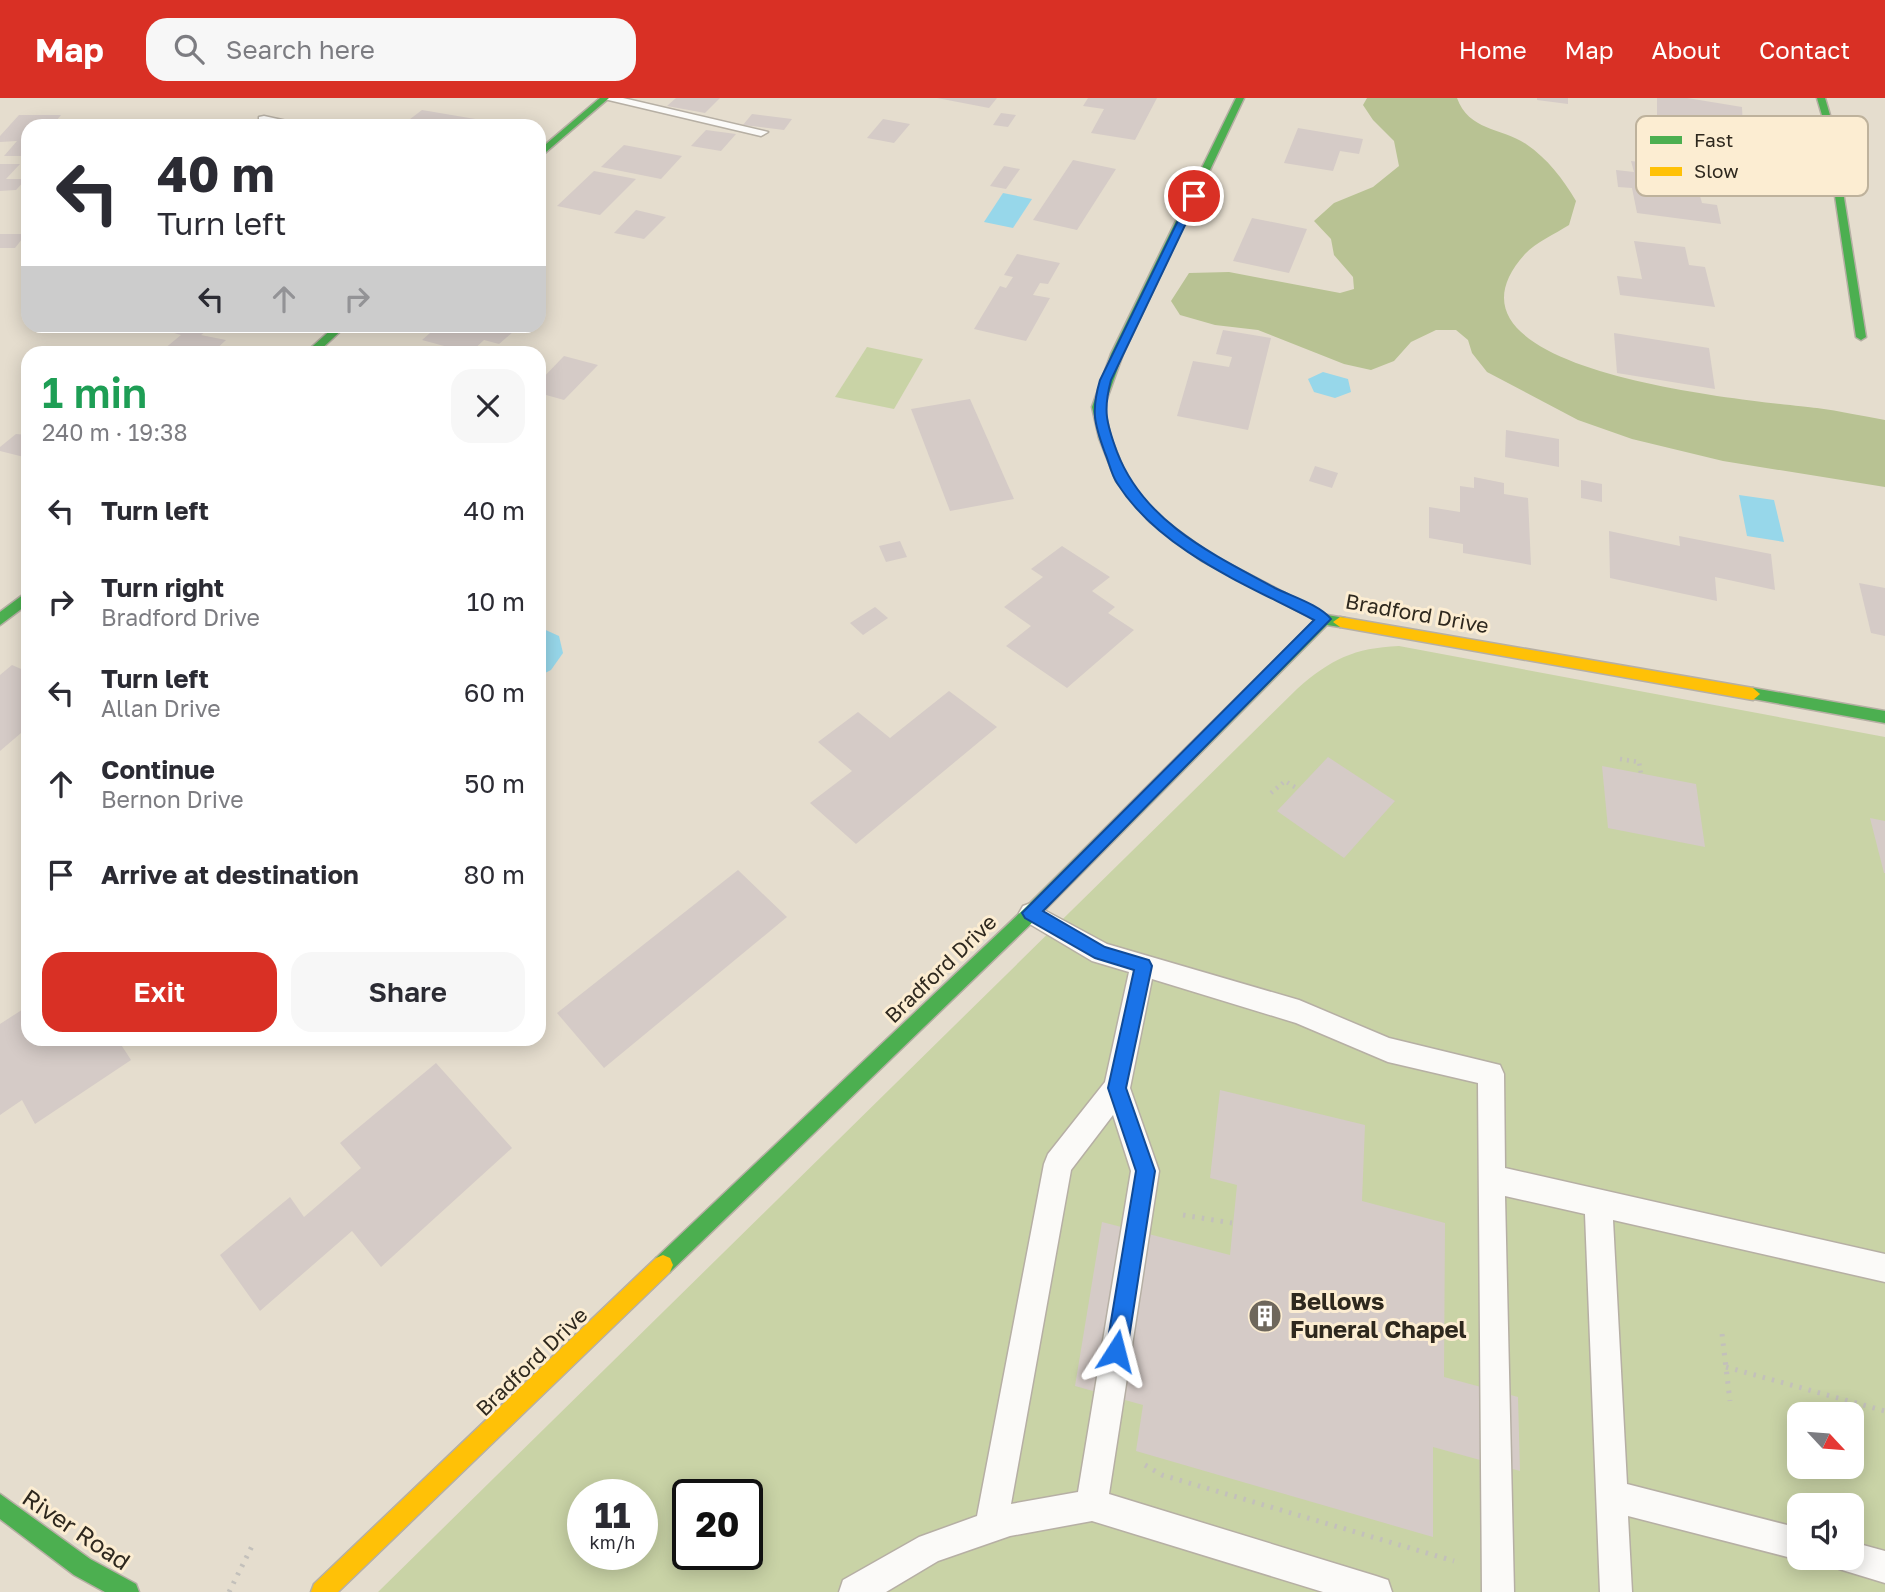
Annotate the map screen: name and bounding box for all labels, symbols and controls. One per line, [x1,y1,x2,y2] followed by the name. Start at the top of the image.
[146,18,636,81] search box
[35,30,104,69] text: Map
[170,30,208,68] icon: search
[226,34,375,65] text: Search here
[1459,35,1527,64] text: Home
[1565,35,1614,64] text: Map
[1652,35,1721,64] text: About
[1759,35,1850,64] text: Contact
[1636,116,1868,196] legend
[1694,128,1733,151] text: Fast
[157,144,275,203] text: 40 m
[42,147,133,238] icon: left
[1694,159,1739,182] text: Slow
[1164,166,1224,226] pin
[1175,177,1213,215] icon: arrive
[157,204,286,242] text: Turn left
[192,280,230,318] icon: left
[265,280,303,318] icon: ahead
[338,280,376,318] icon: right
[42,367,147,417] text: 1 min
[451,369,525,443] button: close
[42,418,188,446] text: 240 m · 19:38
[42,492,80,530] icon: left
[101,495,209,526] text: Turn left
[464,495,525,526] text: 40 m
[101,572,224,603] text: Turn right
[42,583,80,621] icon: right
[467,586,525,617] text: 10 m
[1343,588,1491,638] street label: Bradford Drive
[101,603,260,631] text: Bradford Drive
[101,663,209,694] text: Turn left
[42,674,80,712] icon: left
[464,677,525,708] text: 60 m
[101,694,221,722] text: Allan Drive
[101,754,215,785] text: Continue
[42,765,80,803] icon: ahead
[464,768,525,799] text: 50 m
[101,785,244,813] text: Bernon Drive
[42,856,80,894] icon: arrive
[101,859,359,890] text: Arrive at destination
[464,859,525,890] text: 80 m
[879,909,1002,1028] street label: Bradford Drive
[42,952,277,1032] button: Exit
[291,952,525,1032] button: Share
[1290,1286,1467,1343] place label: Bellows Funeral Chapel
[1246,1297,1284,1335] building icon: Bellows Funeral Chapel
[470,1302,593,1421] street label: Bradford Drive
[1079,1314,1153,1388] position arrow
[1787,1402,1864,1479] north arrow
[1787,1402,1864,1570] map controls
[672,1479,763,1570] speed limit sign: 20
[17,1482,136,1575] street label: River Road
[1787,1493,1864,1570] button: sound
[594,1494,631,1536] text: 11
[590,1531,635,1553] text: km/h

